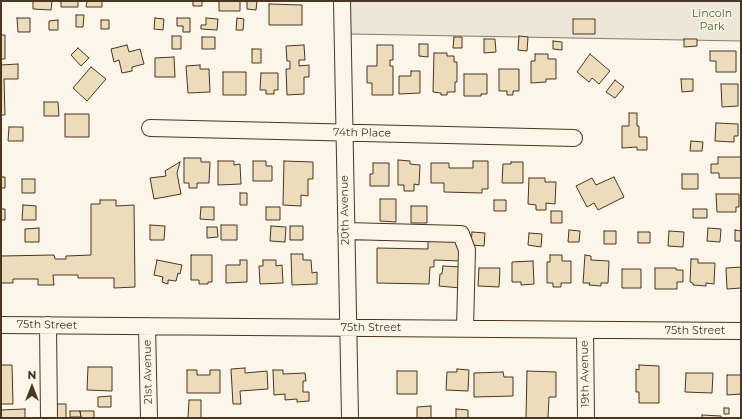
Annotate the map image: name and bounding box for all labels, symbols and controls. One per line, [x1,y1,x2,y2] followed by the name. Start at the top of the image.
[692,7,732,33] park label: Lincoln Park
[333,126,391,140] street label: 74th Place
[338,175,352,245] street label: 20th Avenue
[17,318,77,332] street label: 75th Street
[341,321,401,335] street label: 75th Street
[665,324,725,338] street label: 75th Street
[141,340,155,404] street label: 21st Avenue
[578,340,592,408] street label: 19th Avenue
[12,367,52,407] north arrow
[28,368,36,382] text: N

